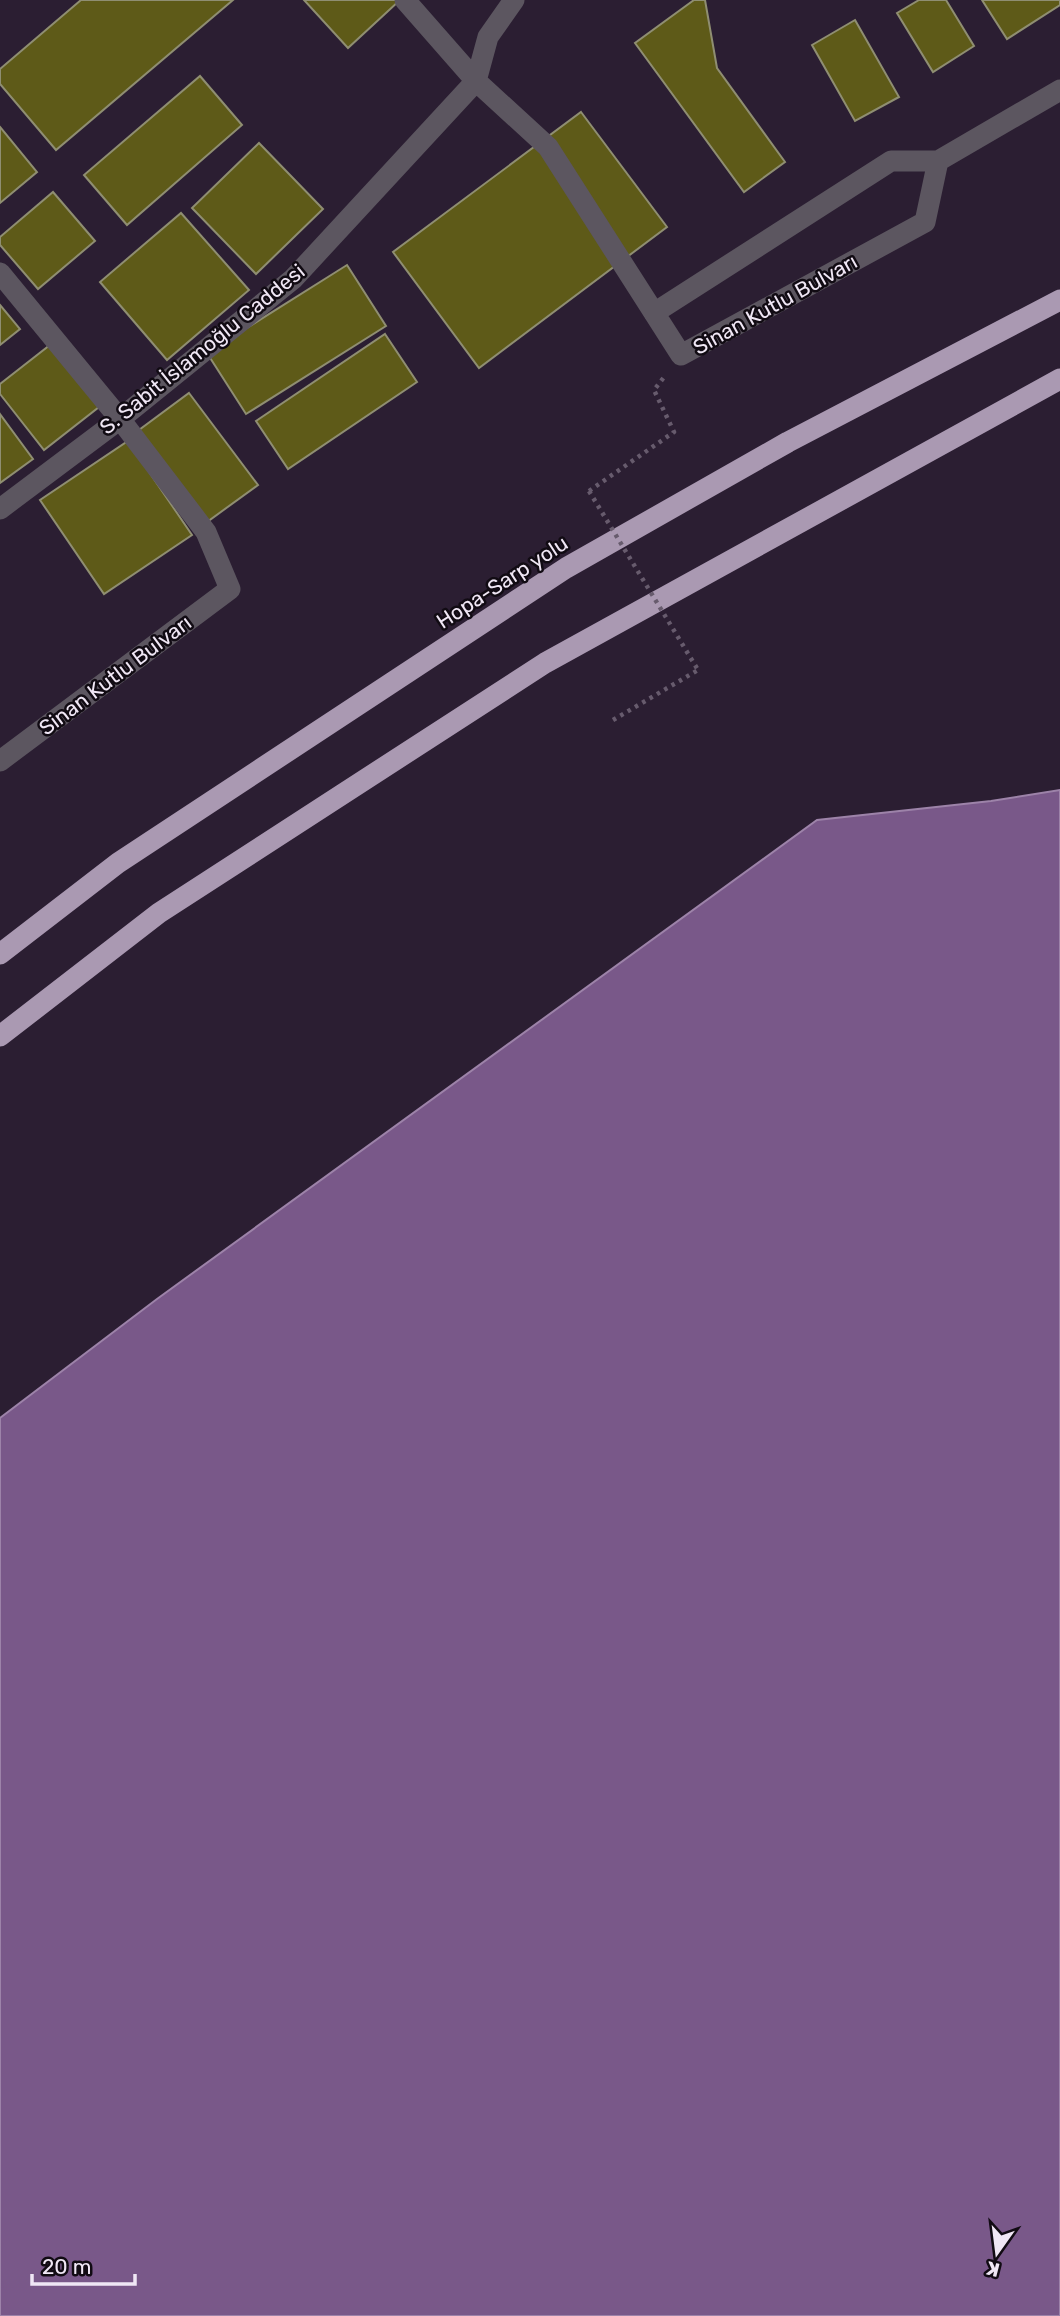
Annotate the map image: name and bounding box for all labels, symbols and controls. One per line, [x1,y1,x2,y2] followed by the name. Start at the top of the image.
[689,248,861,360] street label: Sinan Kutlu Bulvarı
[94,259,310,439] street label: S. Sabit İslamoğlu Caddesi
[432,530,572,634] street label: Hopa-Sarp yolu
[34,610,196,740] street label: Sinan Kutlu Bulvarı
[962,2218,1032,2288] north arrow
[32,2242,135,2286] scale bar
[42,2254,91,2279] text: 20 m
[984,2256,1002,2282] text: K

